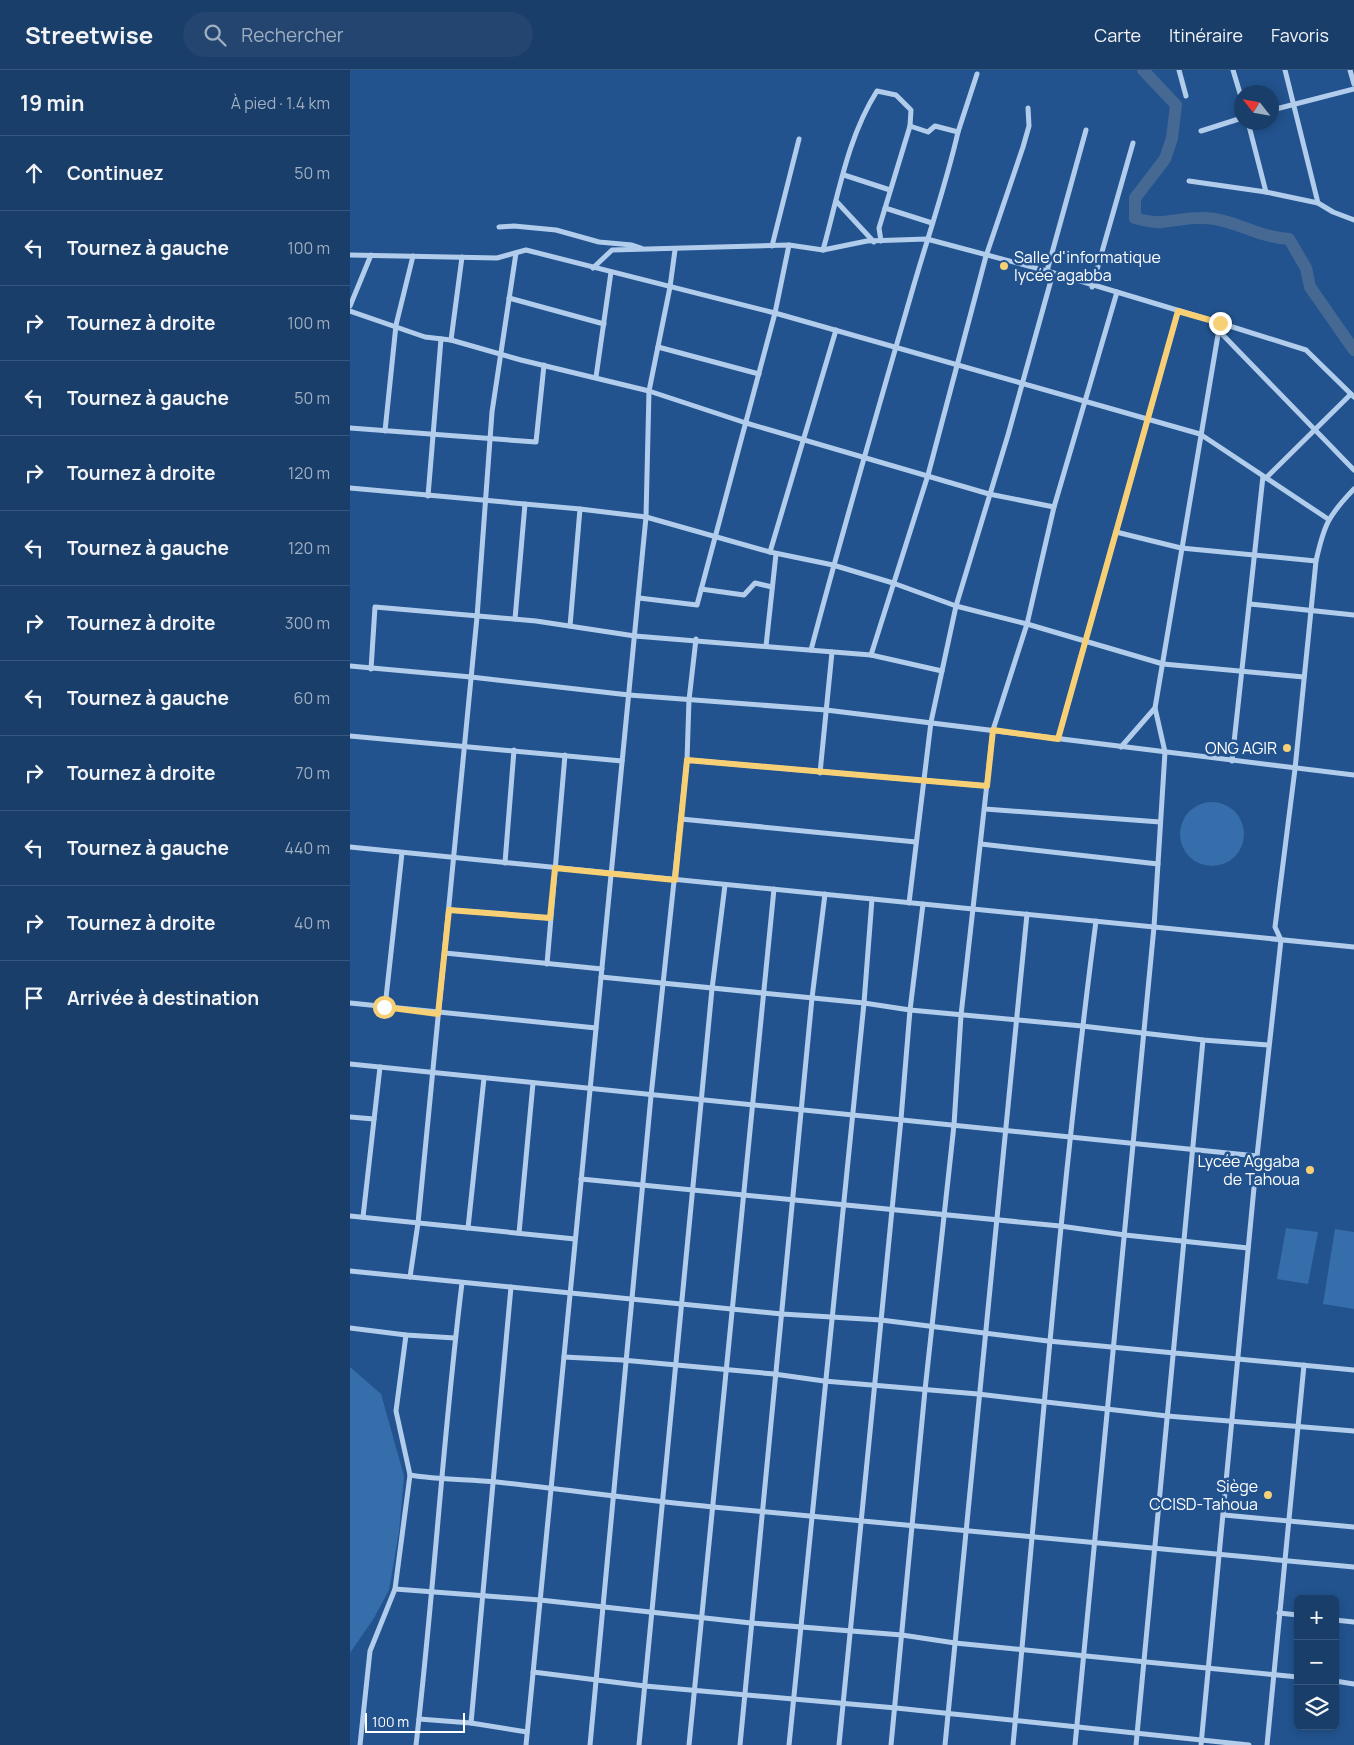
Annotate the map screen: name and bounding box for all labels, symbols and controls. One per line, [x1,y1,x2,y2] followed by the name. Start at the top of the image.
[183,12,533,57] search box
[25,18,153,51] text: Streetwise
[201,21,229,49] icon: search
[241,22,344,48] text: Rechercher
[1094,23,1141,47] text: Carte
[1169,23,1243,47] text: Itinéraire
[1271,23,1329,47] text: Favoris
[1234,85,1279,130] north arrow
[20,89,84,117] text: 19 min
[231,92,330,114] text: À pied · 1.4 km
[20,159,48,187] icon: ahead
[67,160,164,186] text: Continuez
[294,162,330,184] text: 50 m
[20,234,48,262] icon: left
[67,235,229,261] text: Tournez à gauche
[287,237,330,259] text: 100 m
[1014,246,1161,286] place label: Salle d'informatique lycée agabba
[998,260,1010,272] marker: Salle d'informatique lycée agabba
[20,309,48,337] icon: right
[67,310,215,336] text: Tournez à droite
[287,312,330,334] text: 100 m
[1209,312,1232,335] route end
[20,384,48,412] icon: left
[67,385,229,411] text: Tournez à gauche
[294,387,330,409] text: 50 m
[20,459,48,487] icon: right
[67,460,215,486] text: Tournez à droite
[288,462,330,484] text: 120 m
[20,534,48,562] icon: left
[67,535,229,561] text: Tournez à gauche
[288,537,330,559] text: 120 m
[20,609,48,637] icon: right
[67,610,215,636] text: Tournez à droite
[285,612,330,634] text: 300 m
[20,684,48,712] icon: left
[67,685,229,711] text: Tournez à gauche
[294,687,330,709] text: 60 m
[1205,737,1277,759] place label: ONG AGIR
[1281,742,1293,754] marker: ONG AGIR
[20,759,48,787] icon: right
[67,760,215,786] text: Tournez à droite
[295,762,330,784] text: 70 m
[20,834,48,862] icon: left
[67,835,229,861] text: Tournez à gauche
[284,837,330,859] text: 440 m
[20,909,48,937] icon: right
[67,910,215,936] text: Tournez à droite
[294,912,330,934] text: 40 m
[20,984,48,1012] icon: arrive
[67,985,259,1011] text: Arrivée à destination
[373,996,396,1019] route start
[1197,1150,1300,1190] place label: Lycée Aggaba de Tahoua
[1304,1164,1316,1176] marker: Lycée Aggaba de Tahoua
[1149,1475,1258,1515] place label: Siège CCISD-Tahoua
[1262,1489,1274,1501] marker: Siège CCISD-Tahoua
[1294,1595,1339,1730] map controls
[1294,1595,1339,1640] button: +
[1294,1640,1339,1685] button: −
[1294,1685,1339,1730] button: layers
[365,1710,465,1733] scale bar
[372,1712,409,1731] text: 100 m

